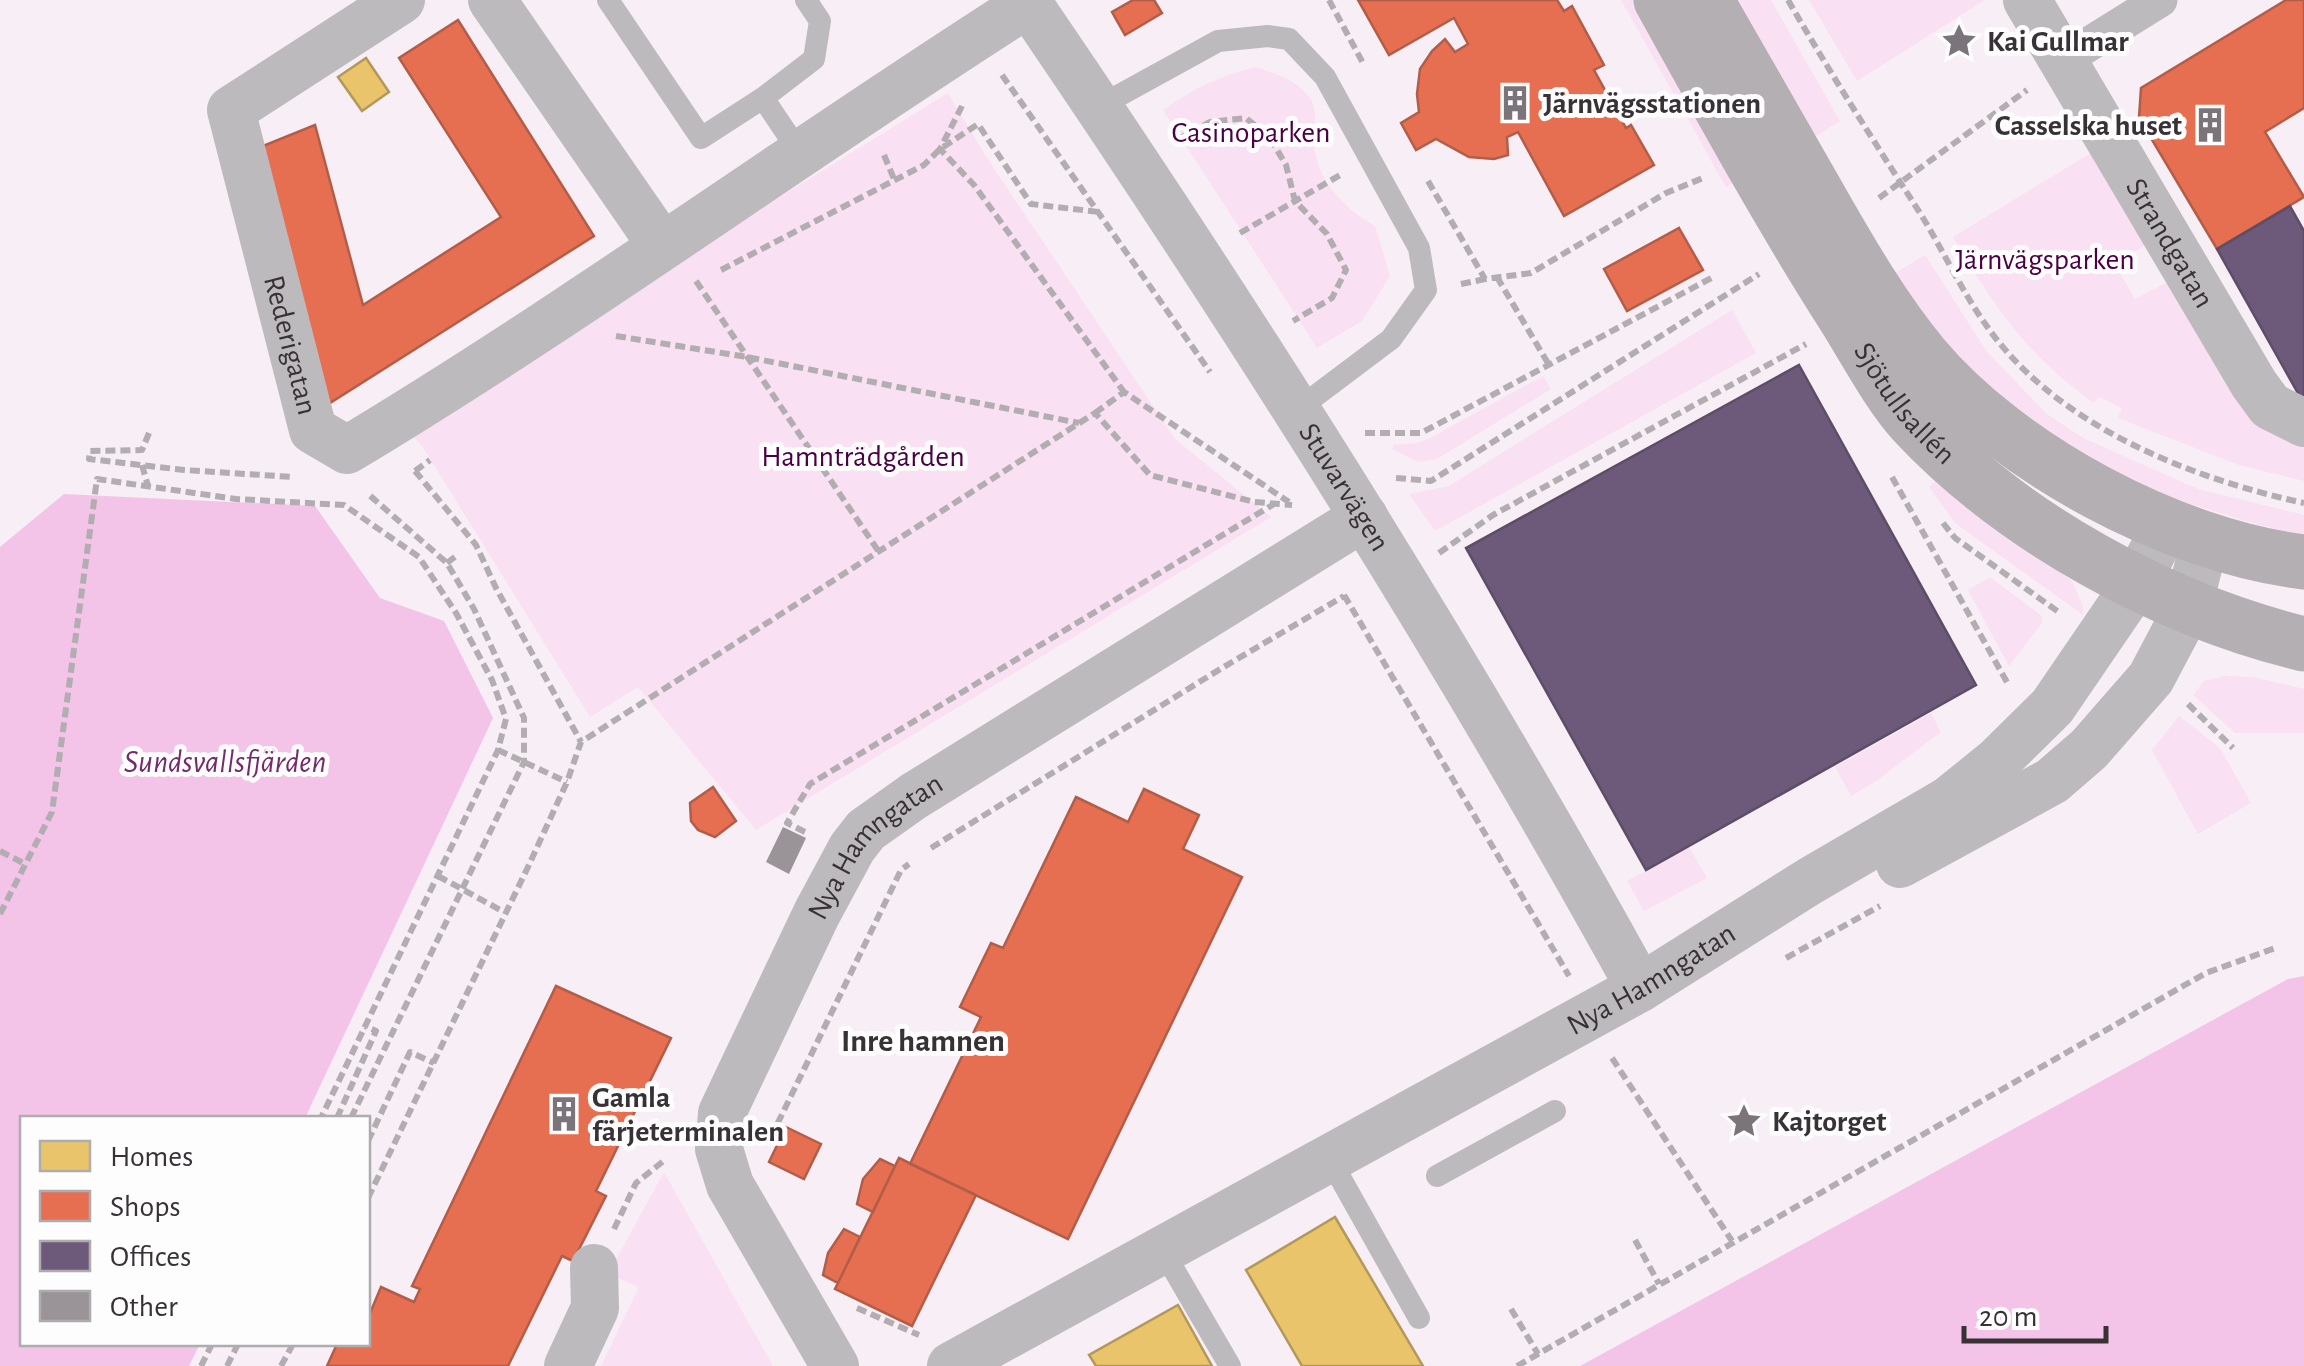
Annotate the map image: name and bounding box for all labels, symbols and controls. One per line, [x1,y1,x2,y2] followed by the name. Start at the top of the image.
[1940,22,1978,60] place icon: Kai Gullmar
[1987,27,2129,57] place label: Kai Gullmar
[1496,84,1534,122] building icon: Järnvägsstationen
[1543,89,1761,119] place label: Järnvägsstationen
[2191,106,2229,144] building icon: Casselska huset
[1995,111,2182,141] place label: Casselska huset
[1171,118,1331,148] park label: Casinoparken
[2120,173,2219,313] street label: Strandgatan
[1955,245,2135,275] park label: Järnvägsparken
[258,272,322,418] street label: Rederigatan
[1848,338,1961,470] street label: Sjötullsallén
[1293,418,1395,557] street label: Stuvarvägen
[761,442,965,472] park label: Hamnträdgården
[124,746,326,778] water label: Sundsvallsfjärden
[803,768,948,925] street label: Nya Hamngatan
[1562,918,1741,1041] street label: Nya Hamngatan
[841,1025,1005,1057] district label: Inre hamnen
[592,1083,784,1147] place label: Gamla färjeterminalen
[545,1095,583,1133] building icon: Gamla färjeterminalen
[1725,1102,1763,1140] place icon: Kajtorget
[1772,1107,1886,1137] place label: Kajtorget
[20,1116,370,1346] legend
[110,1142,193,1172] text: Homes
[110,1192,181,1222] text: Shops
[110,1242,191,1272] text: Offices
[1964,1281,2106,1343] scale bar
[110,1292,178,1322] text: Other
[1979,1302,2037,1332] text: 20 m

